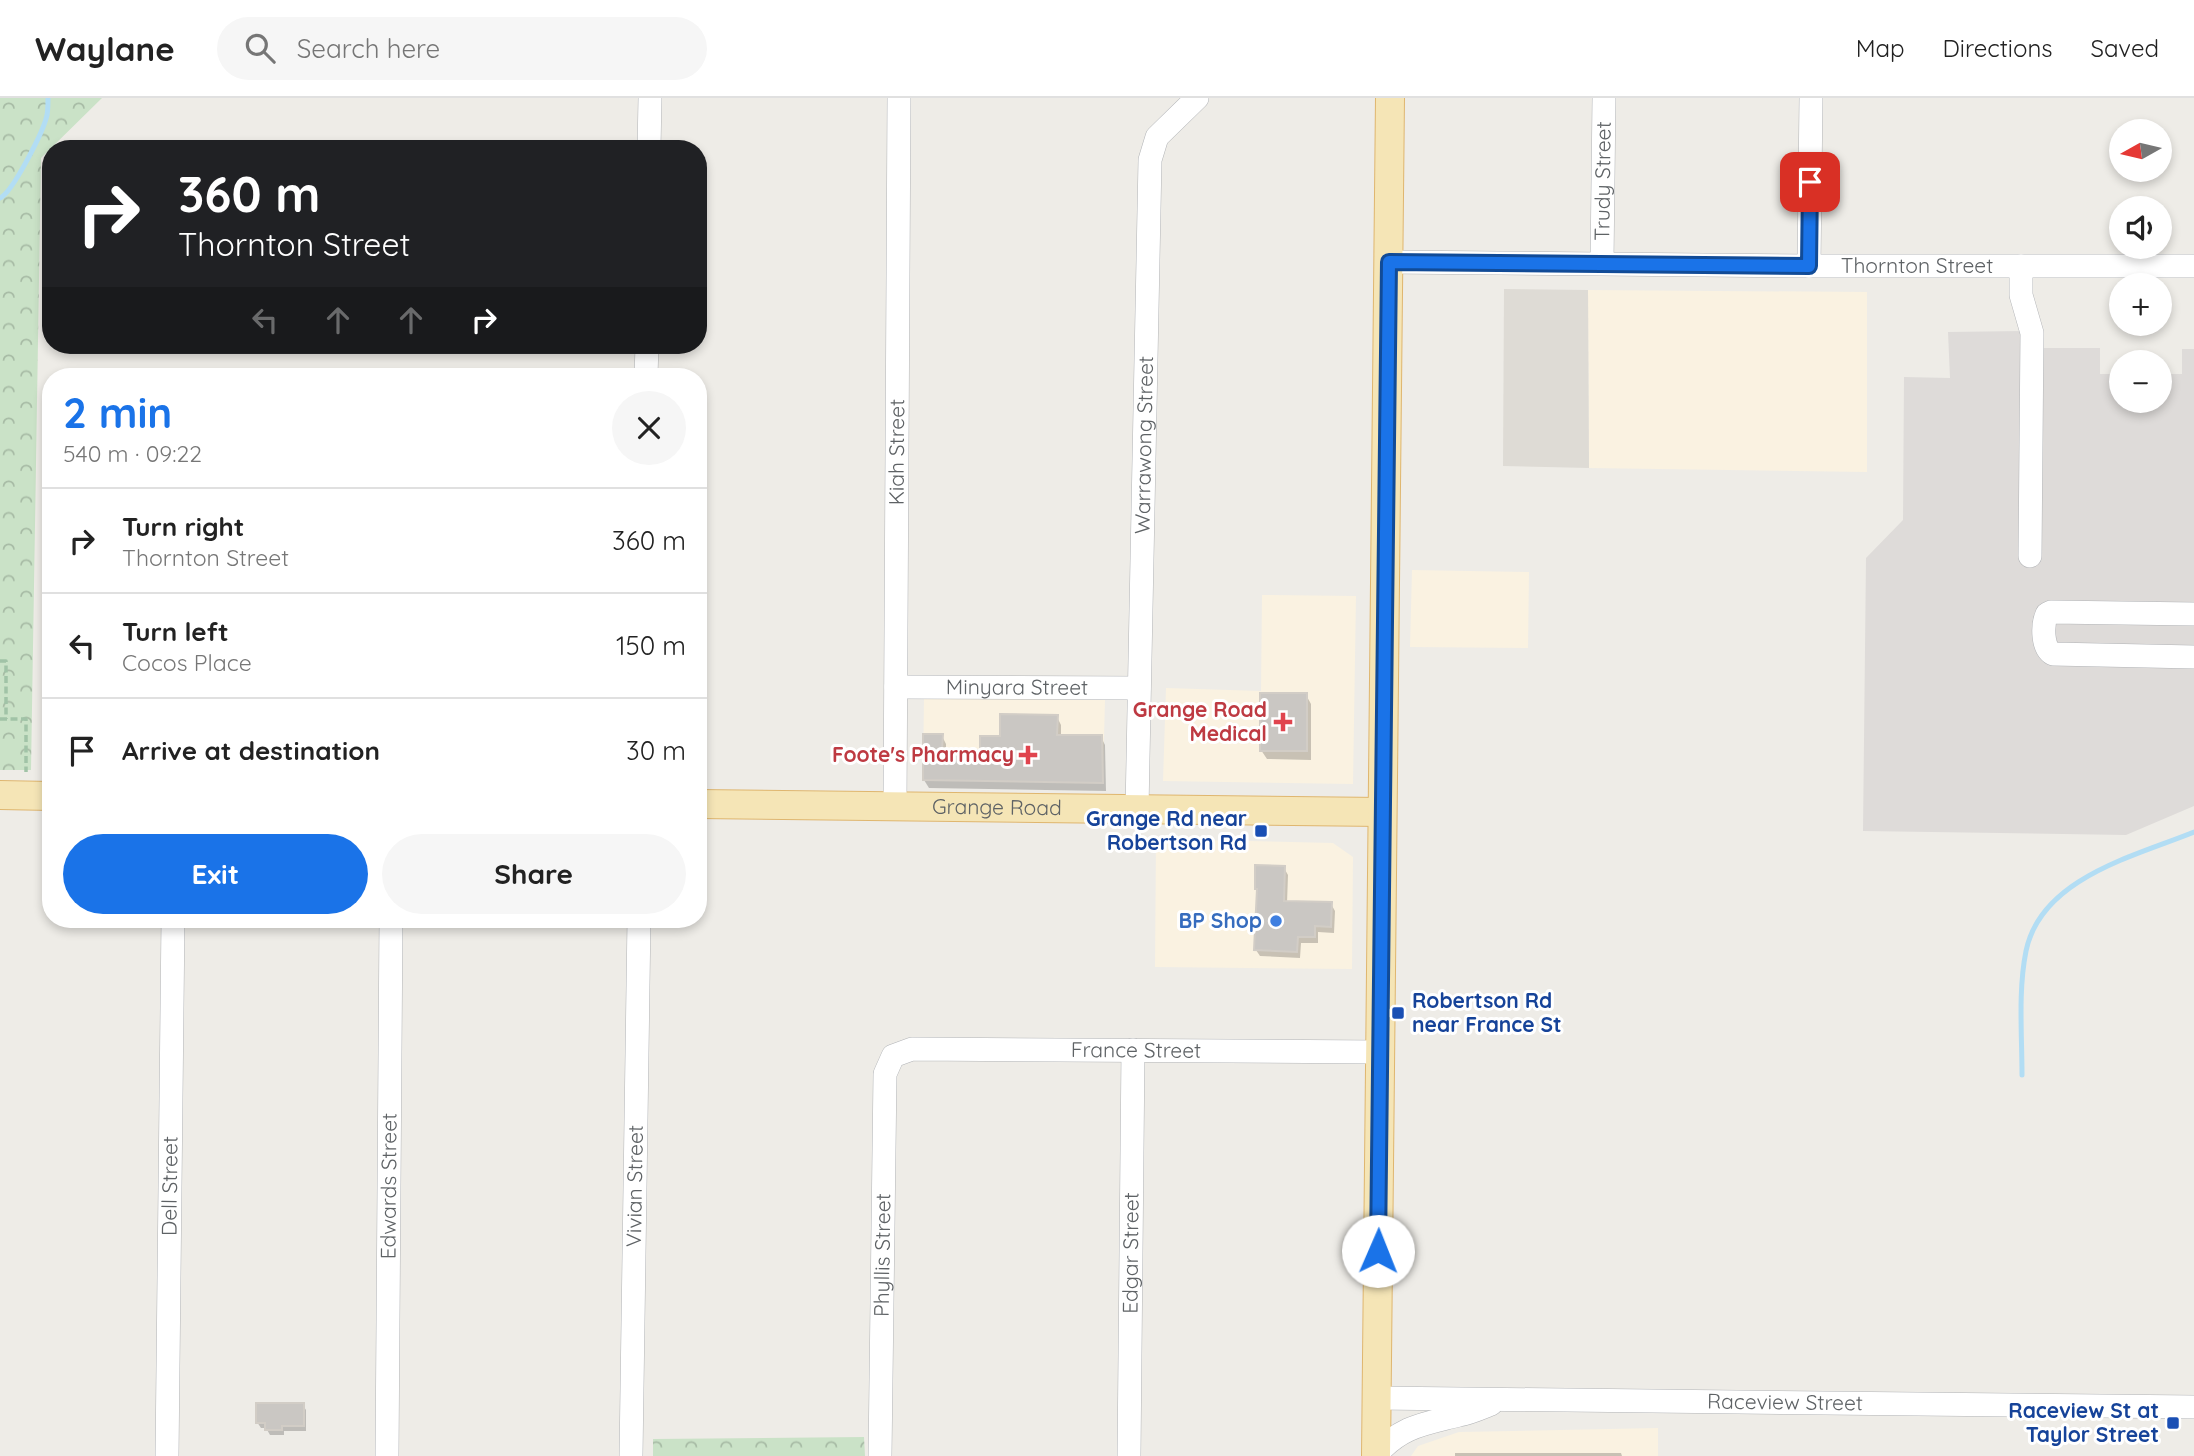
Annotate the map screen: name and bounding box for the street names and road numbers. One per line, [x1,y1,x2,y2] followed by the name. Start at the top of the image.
[1588,121,1616,241] street label: Trudy Street
[1841,252,1993,278] street label: Thornton Street
[1129,356,1158,534] street label: Warrawong Street
[883,399,909,505] street label: Kiah Street
[946,673,1088,700] street label: Minyara Street
[932,793,1062,820] street label: Grange Road
[1071,1036,1201,1063] street label: France Street
[374,1113,402,1259] street label: Edwards Street
[620,1125,648,1247] street label: Vivian Street
[155,1136,183,1236] street label: Dell Street
[1116,1192,1144,1314] street label: Edgar Street
[868,1193,895,1317] street label: Phyllis Street
[1707,1388,1863,1415] street label: Raceview Street

